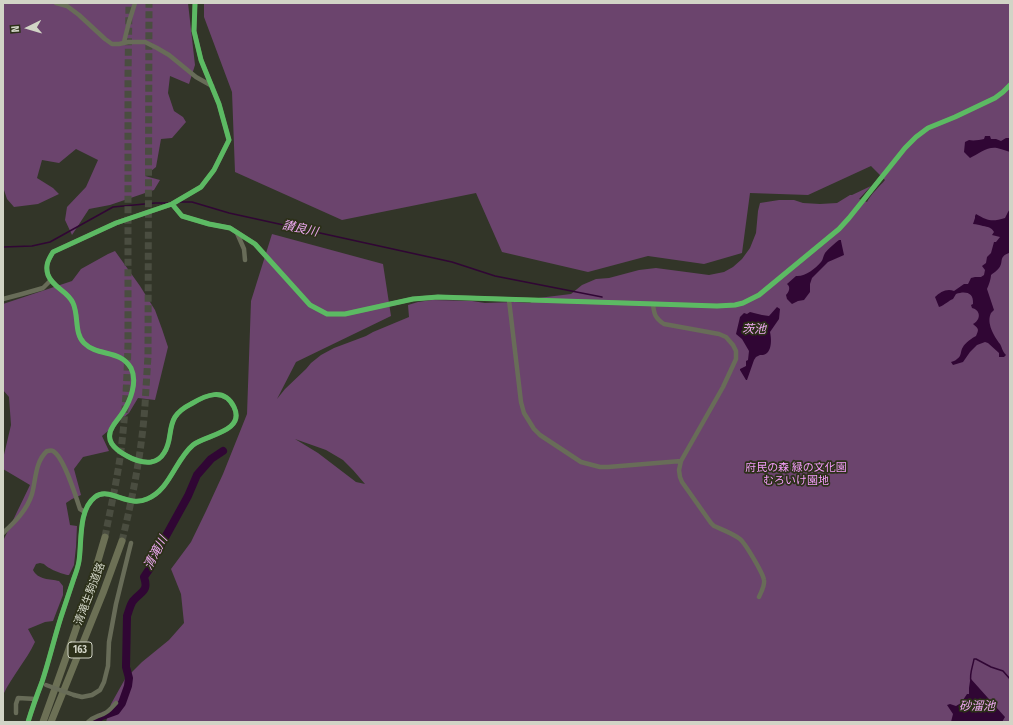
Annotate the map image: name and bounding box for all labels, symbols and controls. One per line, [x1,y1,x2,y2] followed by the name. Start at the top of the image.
[8,8,48,48] north arrow
[9,25,22,33] text: N
[281,218,319,240] water label: 讃良川
[742,323,766,337] water label: 茨池
[745,461,847,487] park label: 府民の森 緑の文化園 むろいけ園地
[141,534,171,572] water label: 清滝川
[72,561,108,627] street label: 清滝生駒道路
[68,642,92,658] road number: 163
[959,700,995,714] water label: 砂溜池

